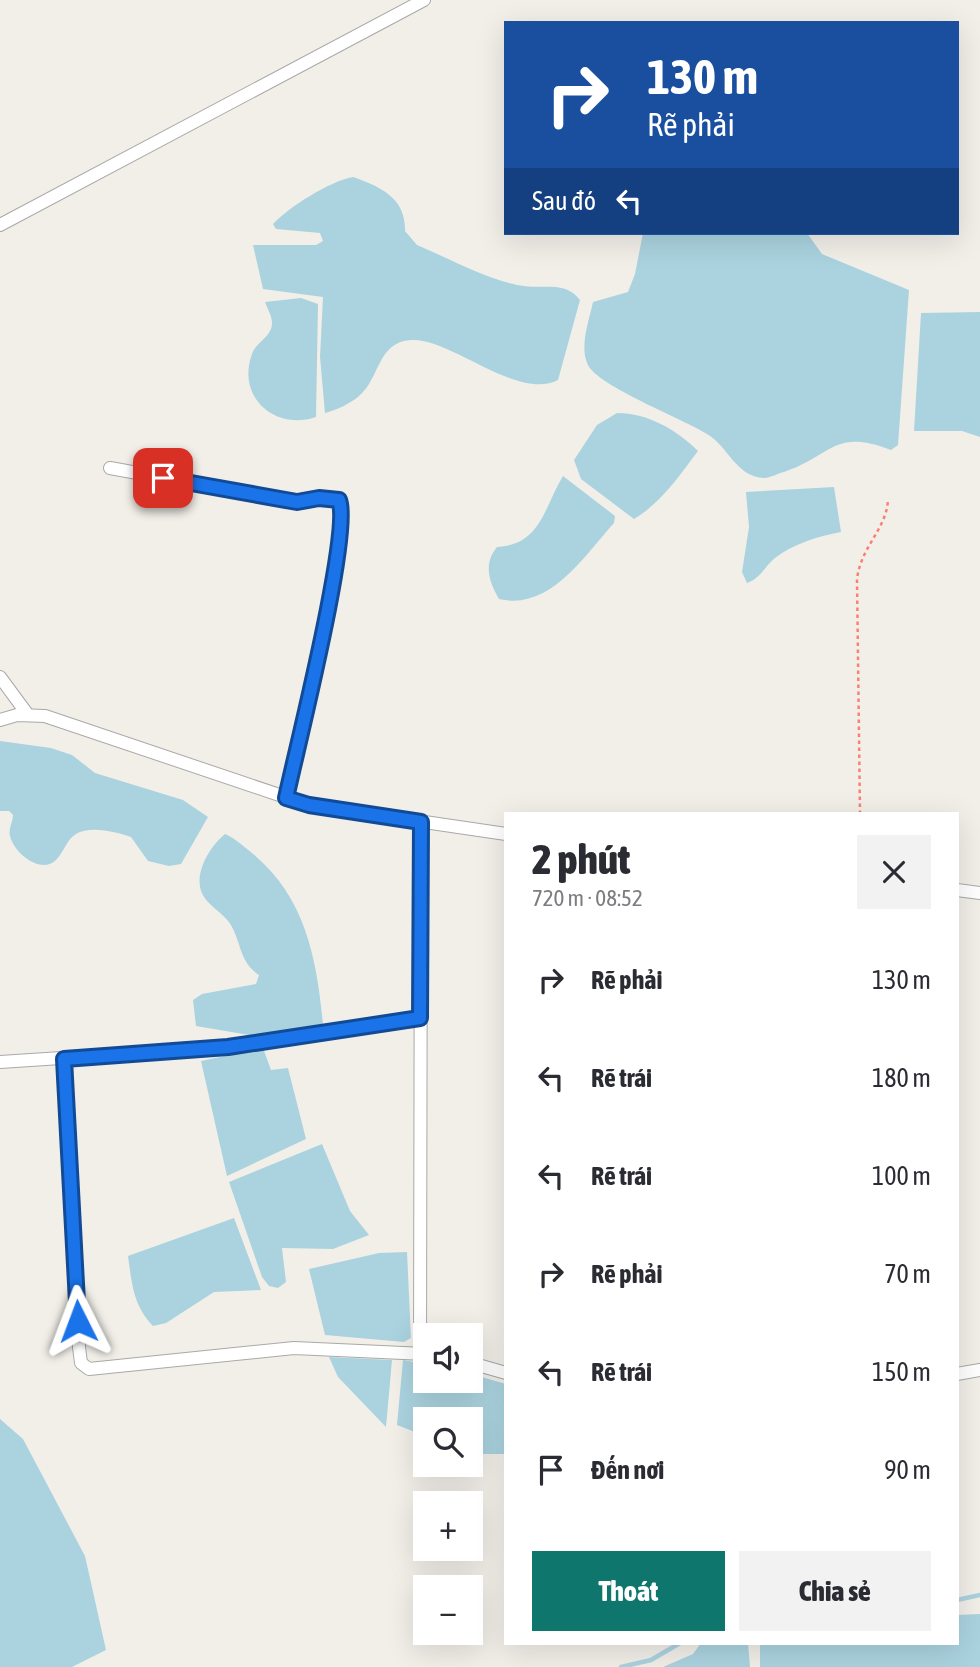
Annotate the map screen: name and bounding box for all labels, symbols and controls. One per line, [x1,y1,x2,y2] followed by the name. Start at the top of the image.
[647,48,758,104] text: 130 m
[532,49,623,140] icon: right
[647,106,735,143] text: Rẽ phải
[610,182,648,220] icon: left
[532,186,596,216] text: Sau đó
[133,448,193,508] pin
[144,459,182,497] icon: arrive
[532,835,630,883] text: 2 phút
[857,835,931,909] button: close
[532,885,643,911] text: 720 m · 08:52
[532,961,570,999] icon: right
[591,965,662,995] text: Rẽ phải
[872,965,931,995] text: 130 m
[532,1059,570,1097] icon: left
[591,1063,652,1093] text: Rẽ trái
[872,1063,931,1093] text: 180 m
[532,1157,570,1195] icon: left
[591,1161,652,1191] text: Rẽ trái
[872,1161,931,1191] text: 100 m
[532,1255,570,1293] icon: right
[591,1259,662,1289] text: Rẽ phải
[884,1259,931,1289] text: 70 m
[41,1284,115,1358] position arrow
[413,1323,483,1645] map controls
[413,1323,483,1393] button: sound
[532,1353,570,1391] icon: left
[591,1357,652,1387] text: Rẽ trái
[872,1357,931,1387] text: 150 m
[413,1407,483,1477] button: search
[532,1451,570,1489] icon: arrive
[591,1455,664,1485] text: Đến nơi
[884,1455,931,1485] text: 90 m
[413,1491,483,1561] button: +
[532,1551,725,1631] button: Thoát
[739,1551,931,1631] button: Chia sẻ
[413,1575,483,1645] button: −

